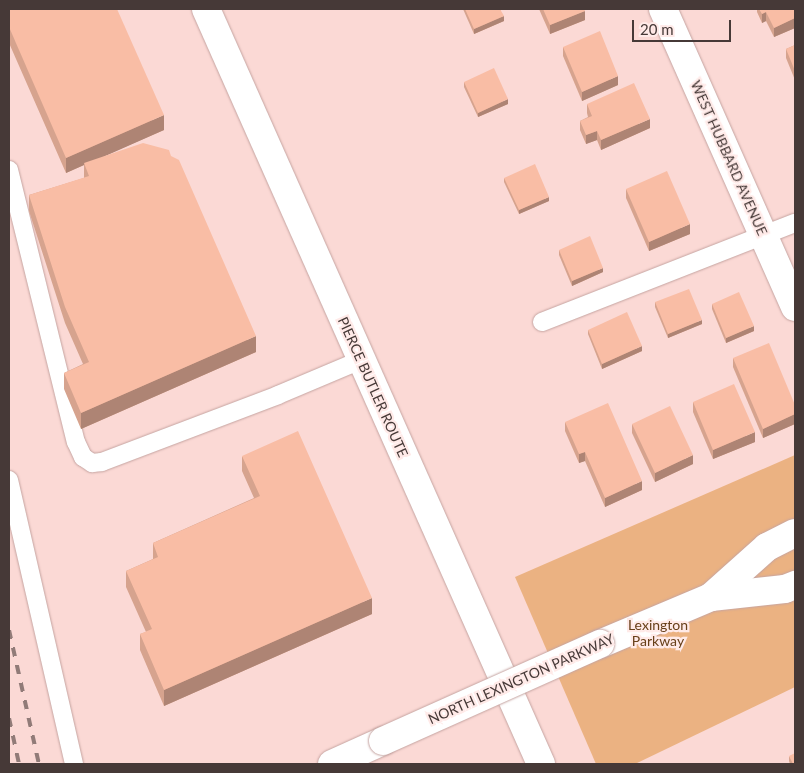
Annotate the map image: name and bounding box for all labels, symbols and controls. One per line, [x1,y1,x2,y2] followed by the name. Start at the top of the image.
[634,10,733,42] scale bar
[640,20,674,38] text: 20 m
[687,77,771,239] street label: WEST HUBBARD AVENUE
[334,314,412,460] street label: PIERCE BUTLER ROUTE
[628,617,688,650] park label: Lexington Parkway
[425,630,617,728] street label: NORTH LEXINGTON PARKWAY

